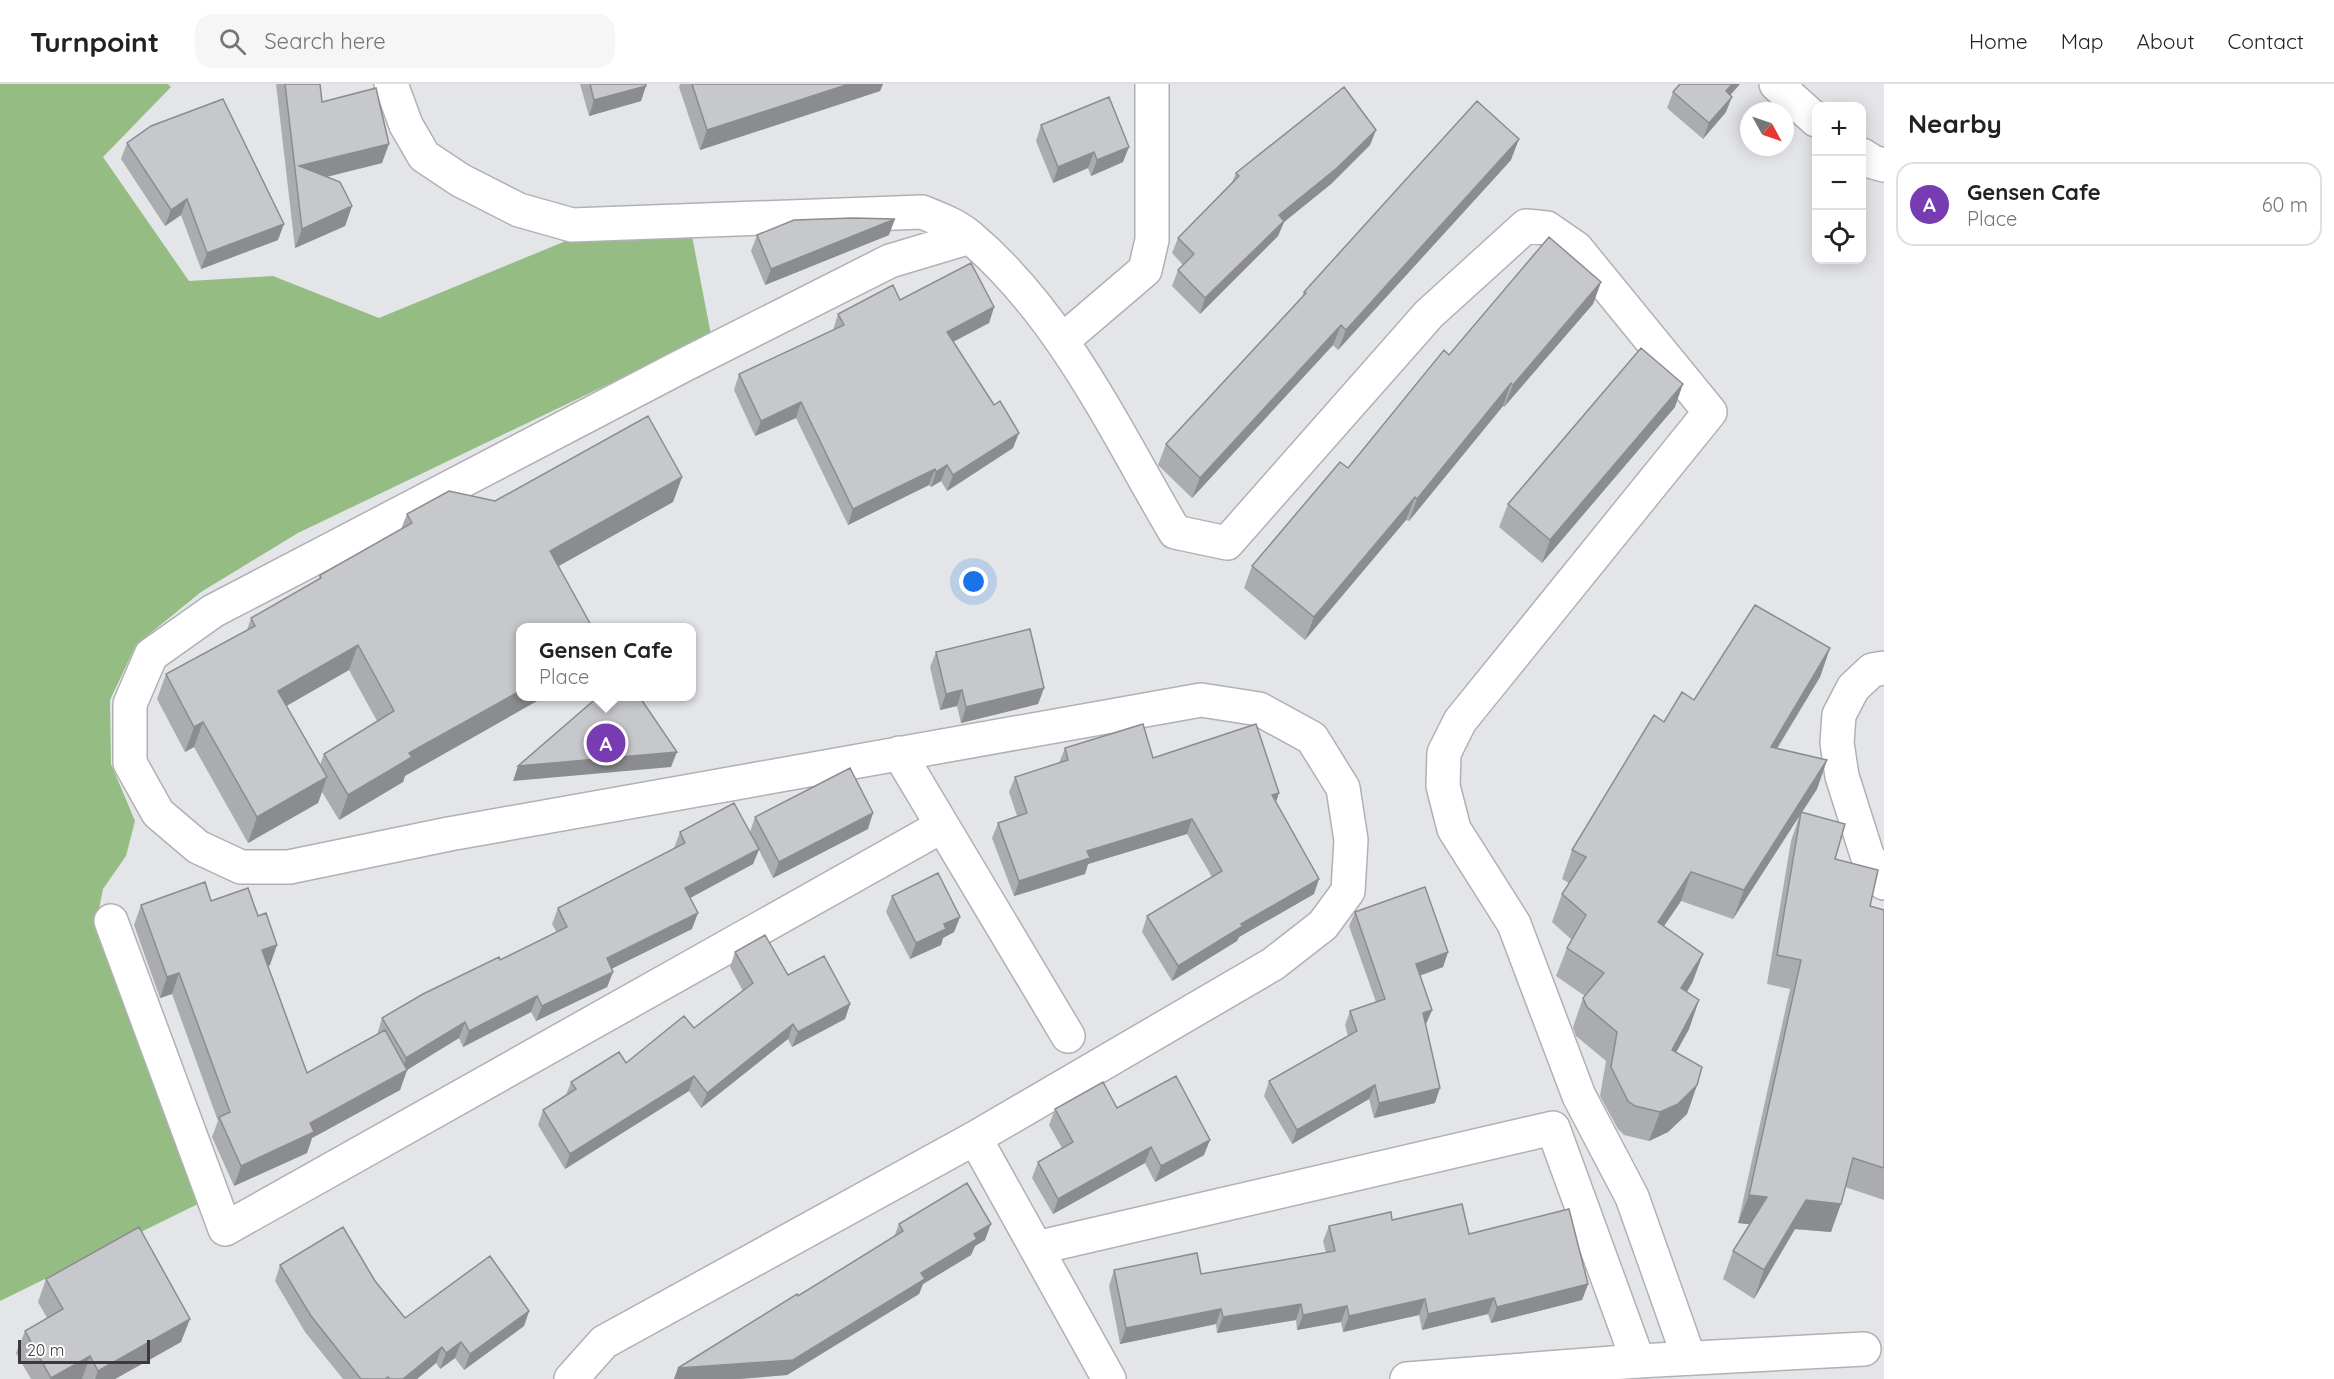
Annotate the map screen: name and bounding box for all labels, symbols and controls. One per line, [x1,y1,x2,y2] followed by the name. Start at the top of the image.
[195,14,615,68] search box
[30,24,159,59] text: Turnpoint
[216,25,249,58] icon: search
[264,27,386,55] text: Search here
[1969,28,2028,54] text: Home
[2061,28,2104,54] text: Map
[2137,28,2195,54] text: About
[2228,28,2304,54] text: Contact
[1740,102,1794,156] north arrow
[1812,102,1866,264] map controls
[1812,102,1866,156] button: +
[1908,107,2002,140] text: Nearby
[1812,156,1866,210] button: −
[1967,178,2101,206] text: Gensen Cafe
[1923,192,1936,217] text: A
[2262,192,2308,217] text: 60 m
[1967,206,2017,231] text: Place
[1812,210,1866,264] button: locate
[959,567,988,596] your location
[516,623,696,701] popup
[539,636,673,664] text: Gensen Cafe
[539,664,589,689] text: Place
[586,720,626,766] pin: A
[18,1337,150,1364] scale bar
[27,1340,64,1360] text: 20 m

